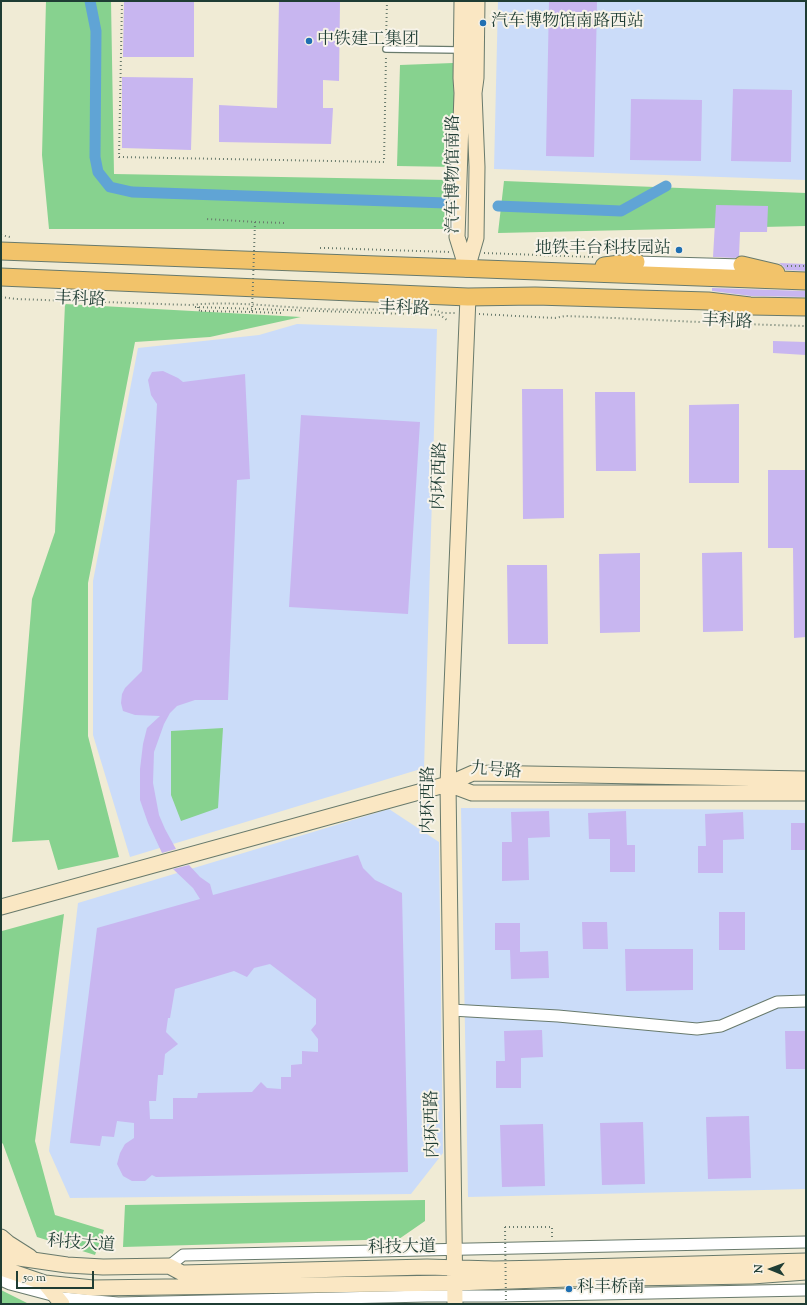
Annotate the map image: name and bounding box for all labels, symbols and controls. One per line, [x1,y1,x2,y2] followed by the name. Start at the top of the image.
[491,13,644,33] place label: 汽车博物馆南路西站
[478,18,488,28] marker: 汽车博物馆南路西站
[317,31,419,51] place label: 中铁建工集团
[304,36,314,46] marker: 中铁建工集团
[445,115,465,233] street label: 汽车博物馆南路
[535,240,671,260] place label: 地铁丰台科技园站
[674,245,684,255] marker: 地铁丰台科技园站
[54,290,106,312] street label: 丰科路
[378,299,430,321] street label: 丰科路
[701,311,753,335] street label: 丰科路
[430,442,452,510] street label: 内环西路
[470,760,522,784] street label: 九号路
[420,766,440,834] street label: 内环西路
[423,1090,445,1158] street label: 内环西路
[46,1232,116,1258] street label: 科技大道
[368,1238,436,1260] street label: 科技大道
[751,1249,791,1289] north arrow
[18,1263,96,1289] scale bar
[751,1264,767,1273] text: N
[23,1269,46,1287] text: 50 m
[577,1279,645,1299] place label: 科丰桥南
[564,1284,574,1294] marker: 科丰桥南

